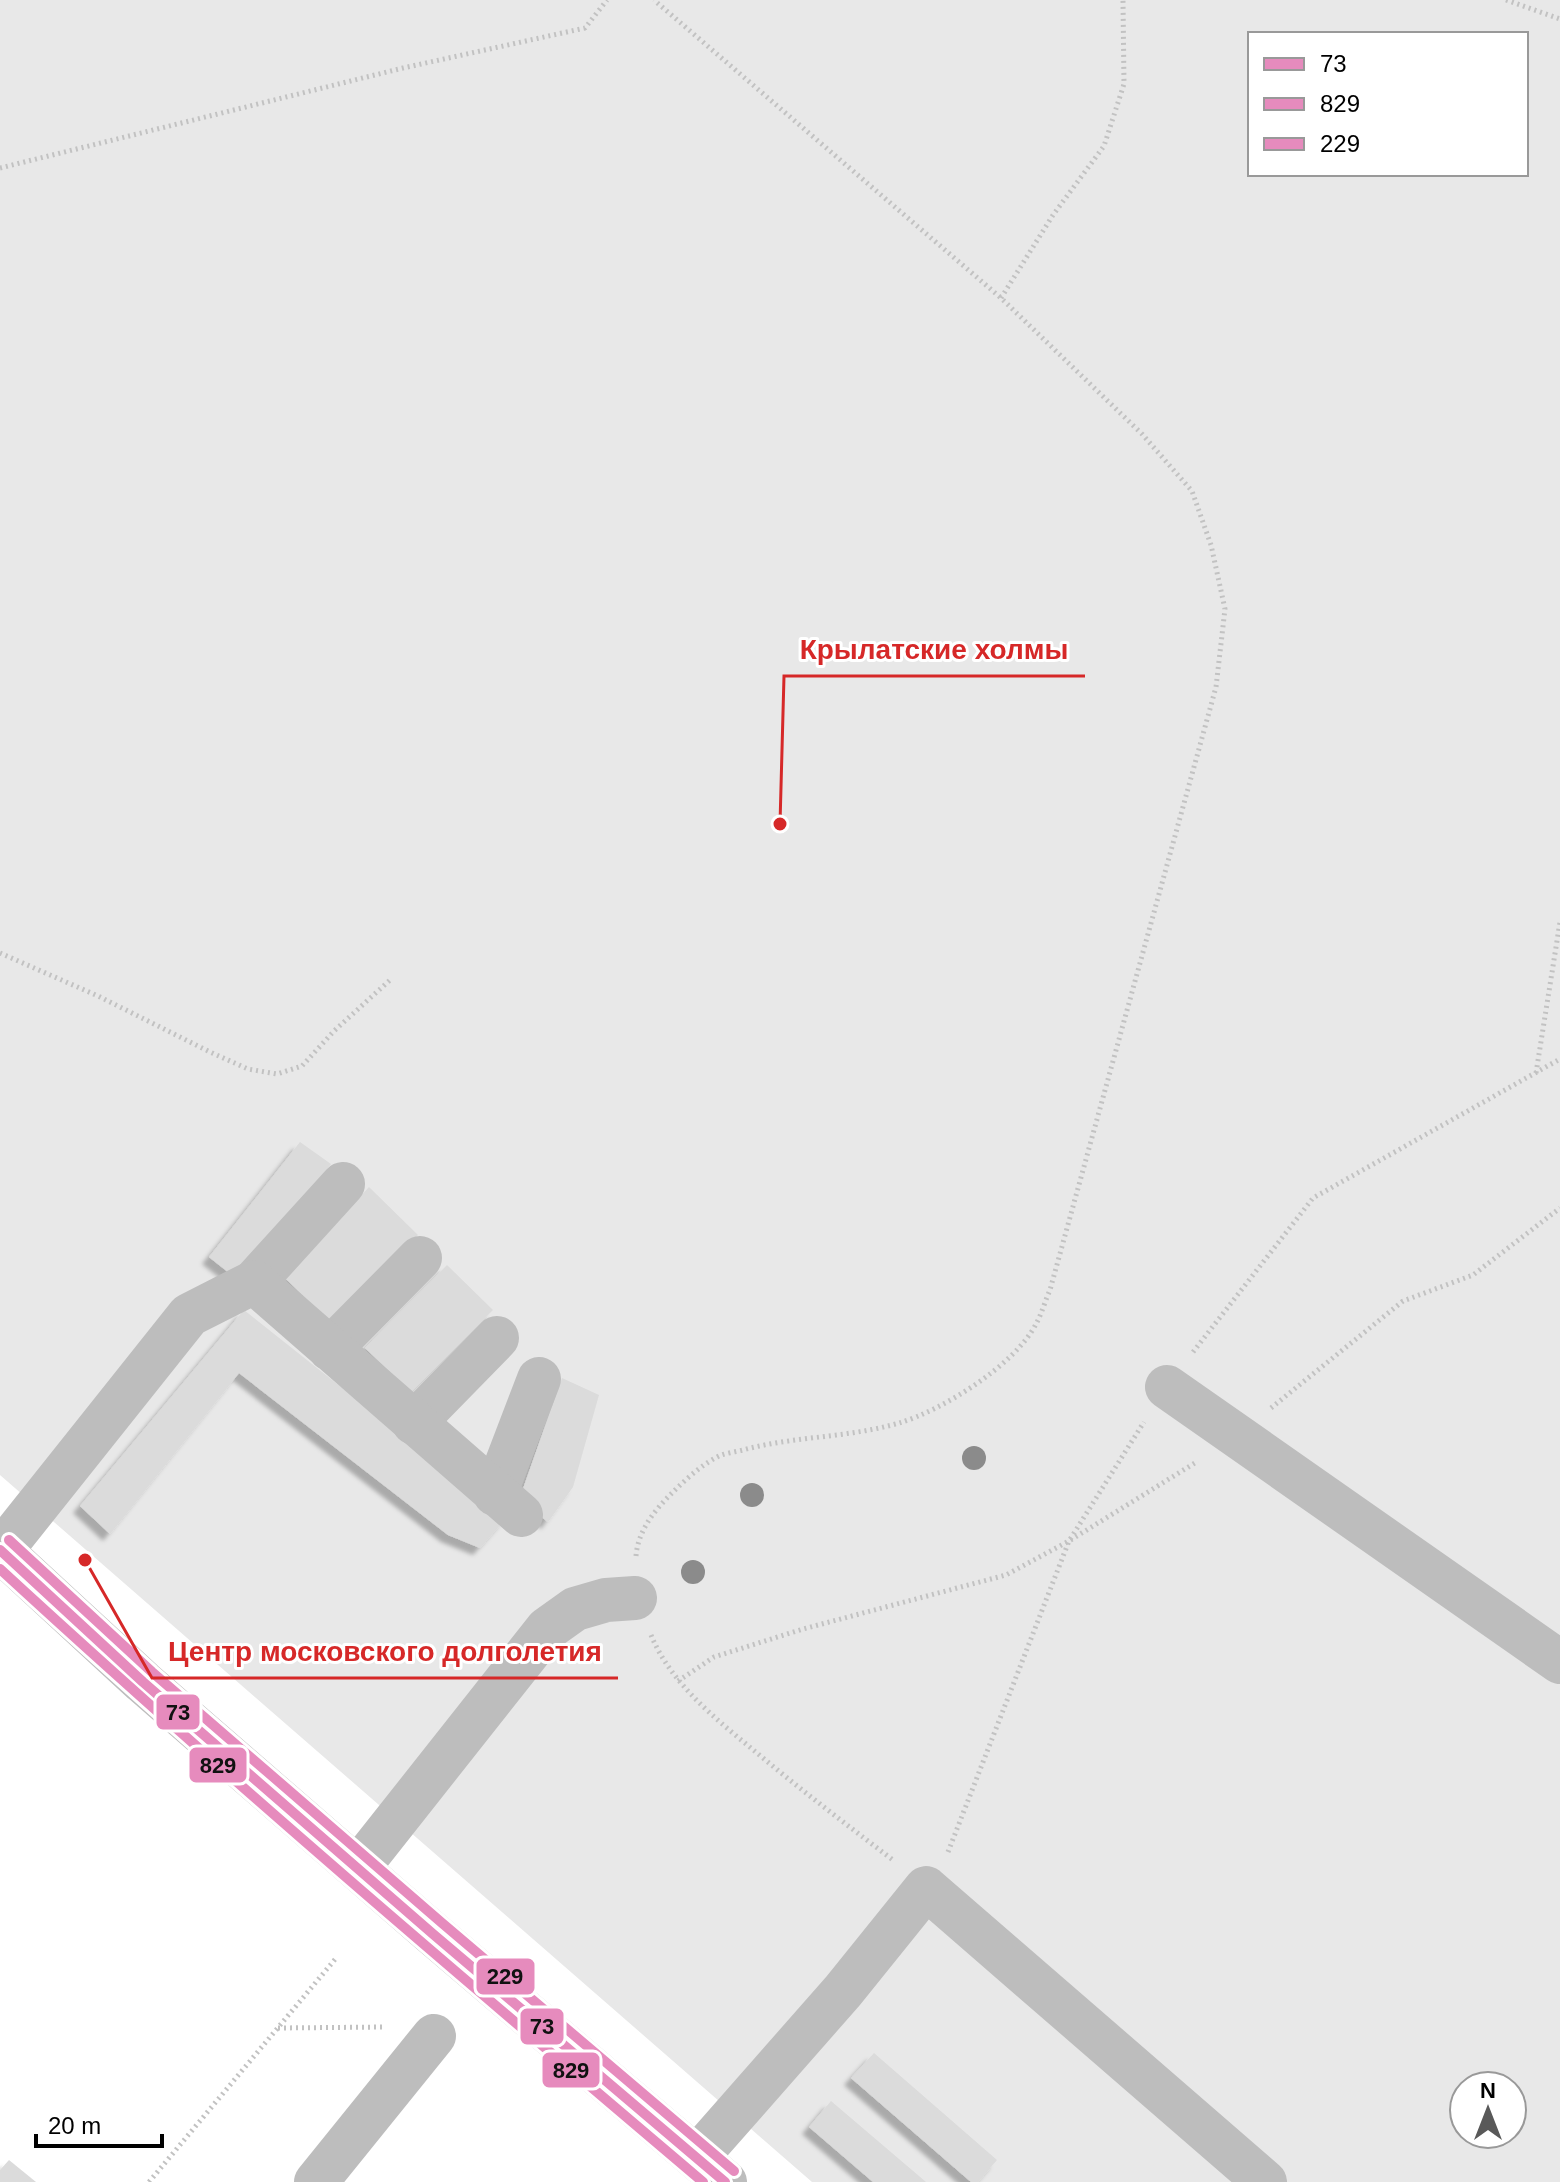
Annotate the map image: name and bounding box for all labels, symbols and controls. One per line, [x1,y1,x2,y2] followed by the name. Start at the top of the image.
[1248,32,1528,176] legend
[1320,50,1347,77] text: 73
[1320,90,1360,117] text: 829
[1320,130,1360,157] text: 229
[784,624,1085,676] callout: Крылатские холмы
[800,634,1068,665] text: Крылатские холмы
[152,1626,618,1678] callout: Центр московского долголетия
[168,1636,602,1667] text: Центр московского долголетия
[155,1693,201,1731] line badge: 73
[166,1700,190,1725] text: 73
[188,1746,248,1784] line badge: 829
[200,1753,236,1778] text: 829
[475,1957,536,1996] line badge: 229
[487,1964,523,1989] text: 229
[519,2007,565,2046] line badge: 73
[530,2014,554,2039] text: 73
[541,2051,601,2089] line badge: 829
[553,2058,589,2083] text: 829
[1448,2070,1528,2150] north arrow
[1480,2078,1496,2103] text: N
[36,2098,162,2148] scale bar
[48,2112,101,2139] text: 20 m

